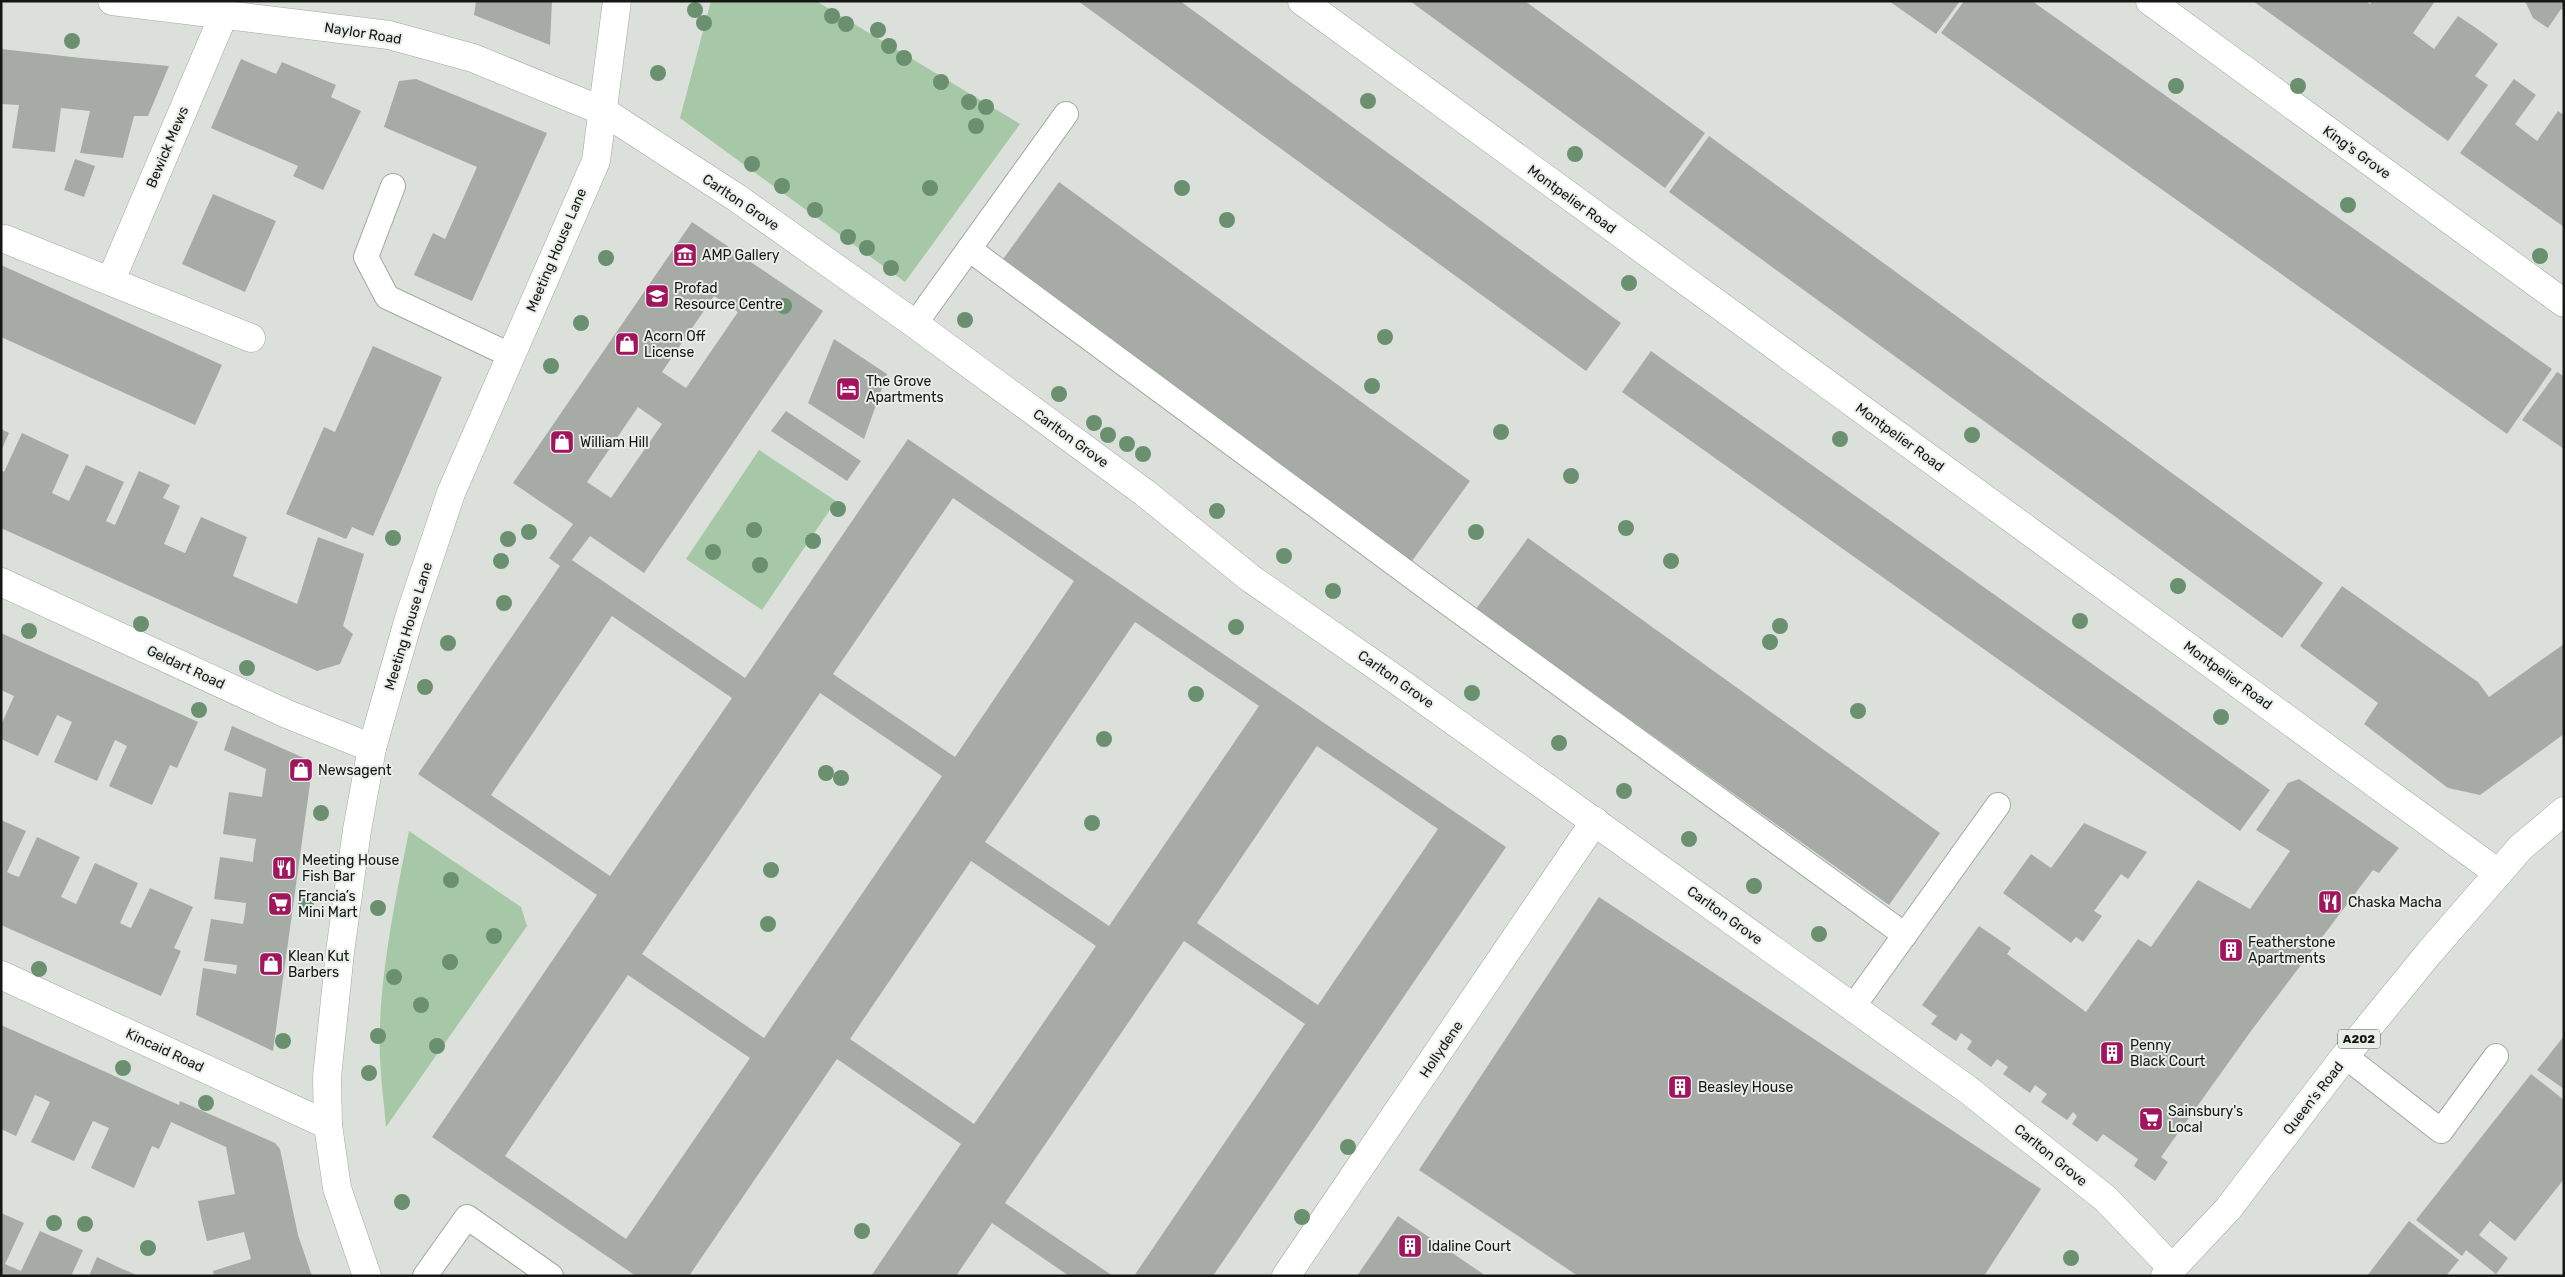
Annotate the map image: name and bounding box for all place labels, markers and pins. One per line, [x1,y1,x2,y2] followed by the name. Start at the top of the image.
[672,242,698,268] museum icon: AMP Gallery
[702,247,780,264] place label: AMP Gallery
[674,280,783,313] place label: Profad Resource Centre
[644,283,670,309] school or university icon: Profad Resource Centre
[644,328,706,361] place label: Acorn Off License
[614,331,640,357] shop icon: Acorn Off License
[866,373,944,406] place label: The Grove Apartments
[835,376,861,402] hotel icon: The Grove Apartments
[549,429,575,455] shop icon: William Hill
[580,434,649,451] place label: William Hill
[288,757,314,783] shop icon: Newsagent
[318,762,392,779] place label: Newsagent
[302,852,399,885] place label: Meeting House Fish Bar
[271,855,297,881] restaurant icon: Meeting House Fish Bar
[298,888,358,921] place label: Francia’s Mini Mart
[2317,889,2343,915] restaurant icon: Chaska Macha
[267,891,293,917] supermarket icon: Francia’s Mini Mart
[2348,894,2442,911] place label: Chaska Macha
[2248,934,2336,967] place label: Featherstone Apartments
[2218,937,2244,963] building icon: Featherstone Apartments
[288,948,350,981] place label: Klean Kut Barbers
[258,951,284,977] shop icon: Klean Kut Barbers
[2130,1037,2206,1070] place label: Penny Black Court
[2099,1040,2125,1066] building icon: Penny Black Court
[1667,1074,1693,1100] building icon: Beasley House
[1698,1079,1793,1096] place label: Beasley House
[2168,1103,2243,1136] place label: Sainsbury's Local
[2138,1106,2164,1132] supermarket icon: Sainsbury's Local
[1397,1233,1423,1259] building icon: Idaline Court
[1428,1238,1512,1255] place label: Idaline Court

